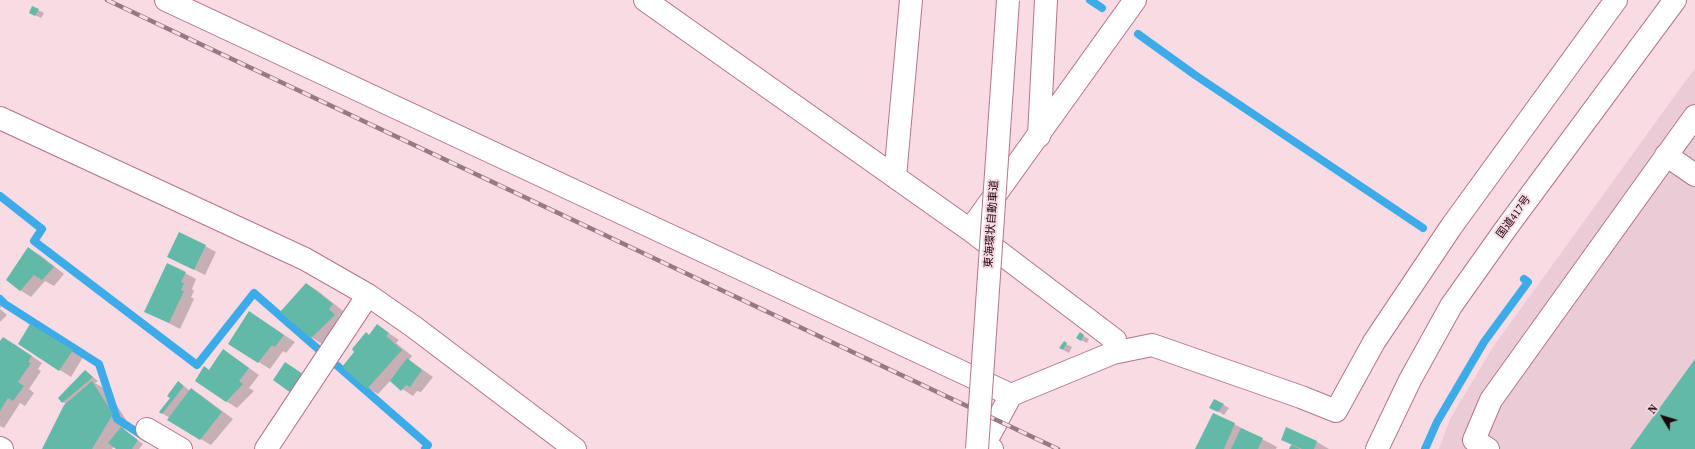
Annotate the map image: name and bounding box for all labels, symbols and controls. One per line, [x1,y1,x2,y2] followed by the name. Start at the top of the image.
[982,180,1002,268] street label: 東海環状自動車道
[1494,193,1534,241] street label: 国道417号
[1643,397,1683,437] north arrow
[1645,402,1662,417] text: N

